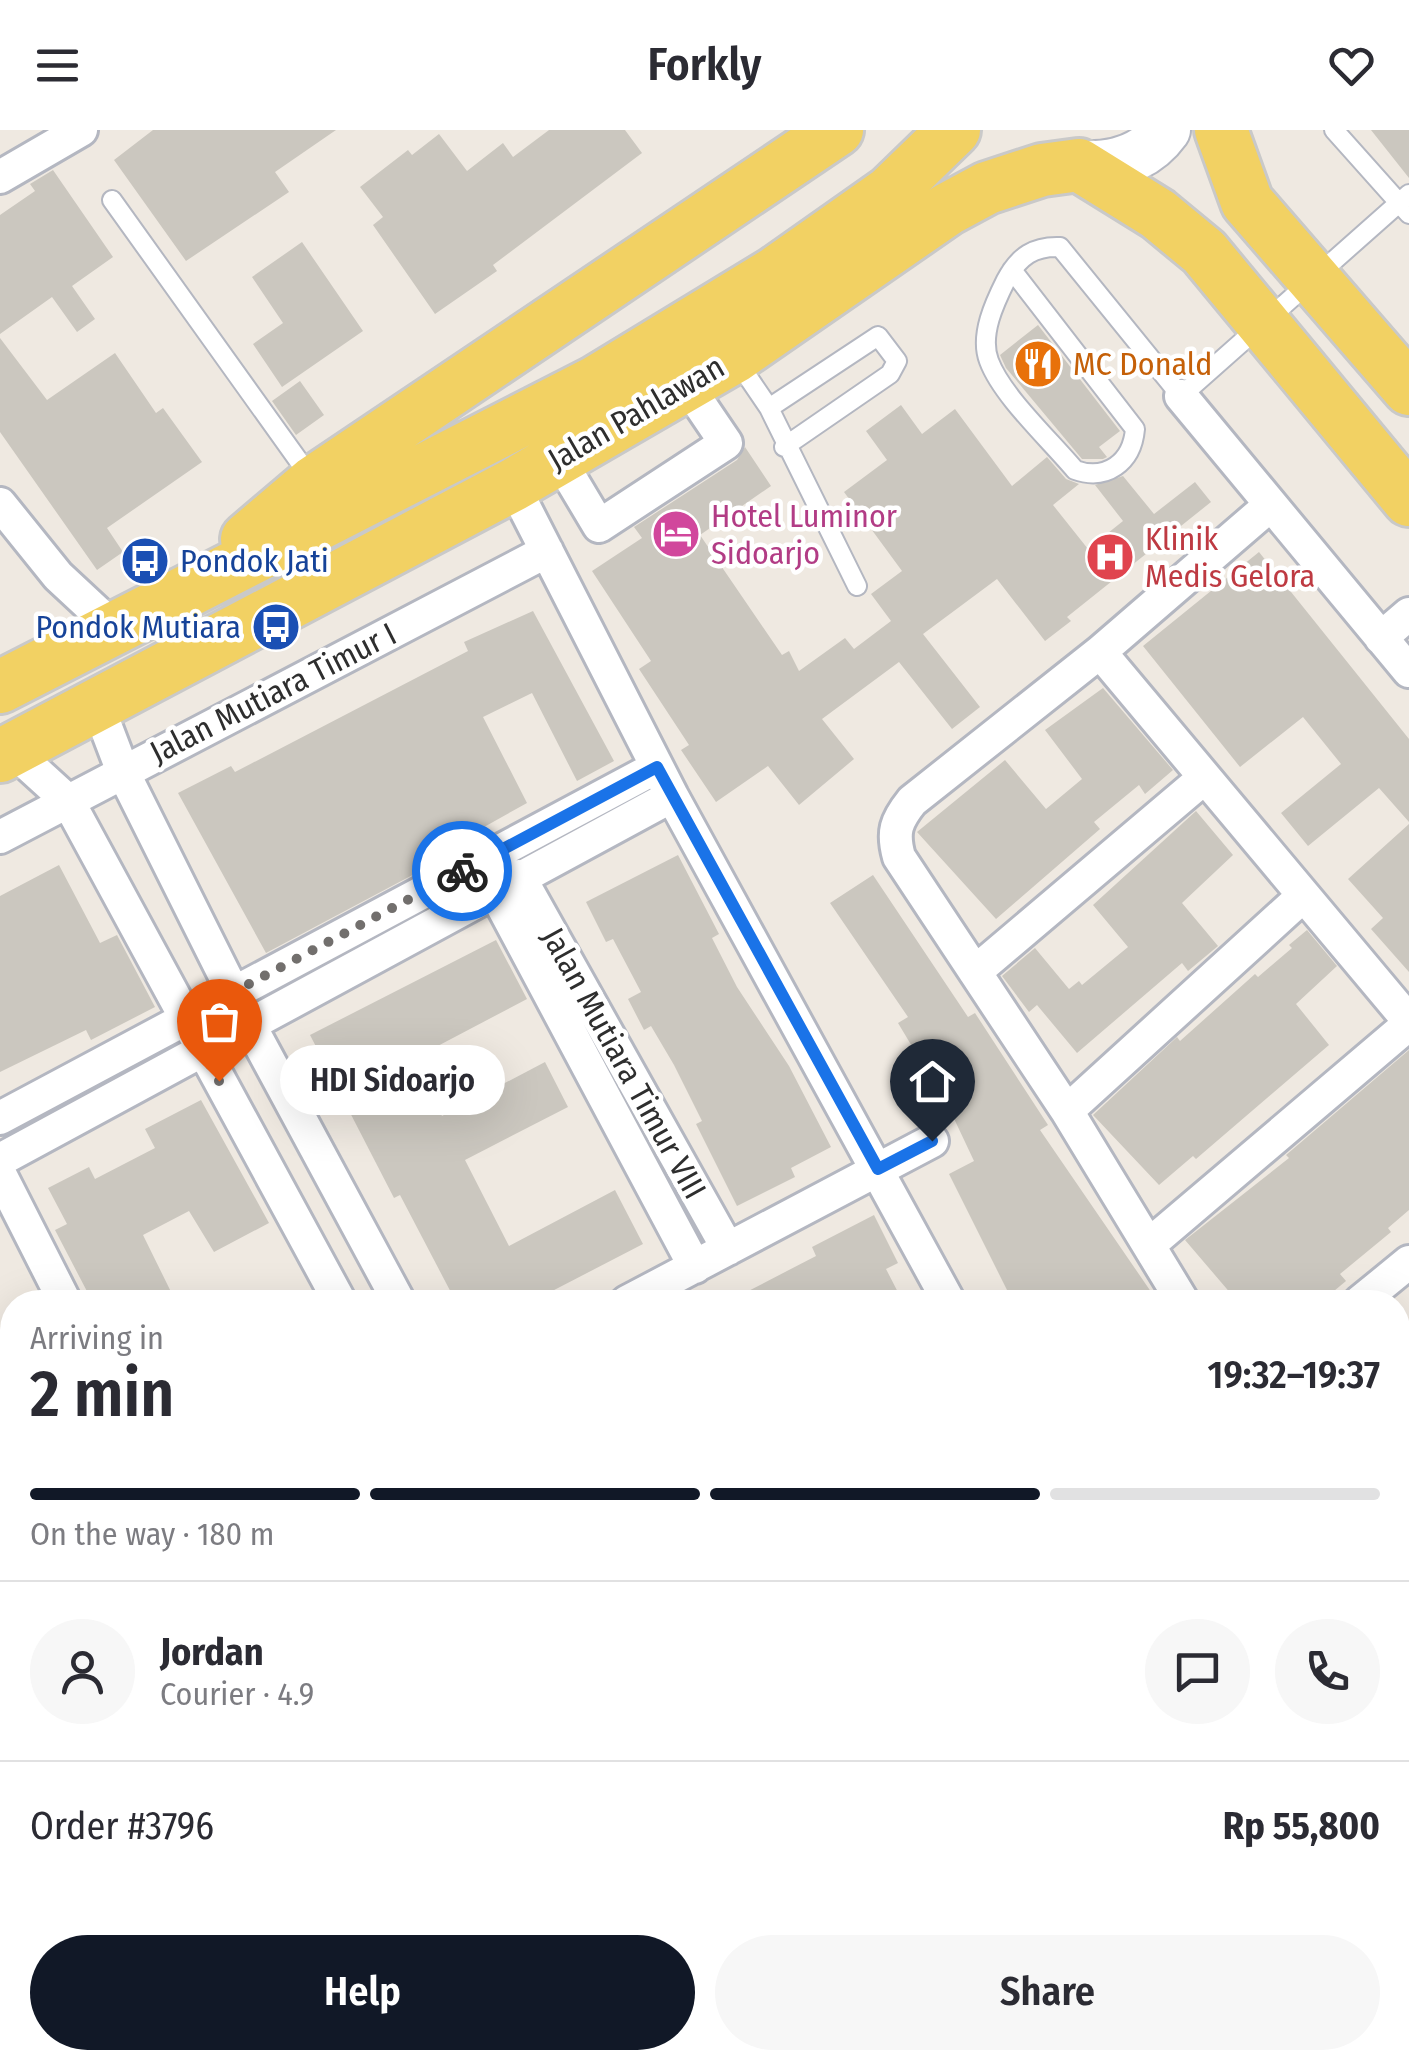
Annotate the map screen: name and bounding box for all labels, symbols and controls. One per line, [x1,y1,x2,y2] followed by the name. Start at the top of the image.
[30,38,85,93] icon: menu
[648,38,761,92] text: Forkly
[1324,38,1379,93] icon: heart
[1012,338,1064,390] restaurant icon: MC Donald
[1073,345,1212,383] place label: MC Donald
[541,347,731,479] street label: Jalan Pahlawan
[711,497,897,572] place label: Hotel Luminor Sidoarjo
[650,508,702,560] hotel icon: Hotel Luminor Sidoarjo
[1145,520,1315,595] place label: Klinik Medis Gelora
[1084,531,1136,583] hospital icon: Klinik Medis Gelora
[119,535,171,587] bus stop icon: Pondok Jati
[180,542,329,580] place label: Pondok Jati
[250,601,302,653] bus stop icon: Pondok Mutiara
[36,608,241,646] place label: Pondok Mutiara
[144,615,402,771] street label: Jalan Mutiara Timur I
[412,821,512,921] courier
[435,844,490,899] icon: bike
[534,921,714,1205] street label: Jalan Mutiara Timur VIII
[177,979,262,1082] pin
[192,994,247,1049] icon: bag
[890,1039,975,1142] pin
[279,1046,504,1116] callout: HDI Sidoarjo
[905,1054,960,1109] icon: home
[310,1061,475,1099] text: HDI Sidoarjo
[30,1319,164,1357] text: Arriving in
[1208,1352,1380,1398] text: 19:32–19:37
[30,1355,174,1433] text: 2 min
[30,1515,274,1553] text: On the way · 180 m
[30,1619,135,1724] button: person
[1145,1619,1250,1724] button: chat
[1275,1619,1380,1724] button: phone
[160,1629,264,1675] text: Jordan
[160,1675,314,1713] text: Courier · 4.9
[30,1803,214,1849] text: Order #3796
[1223,1803,1380,1849] text: Rp 55,800
[30,1935,695,2050] button: Help
[715,1935,1380,2050] button: Share

